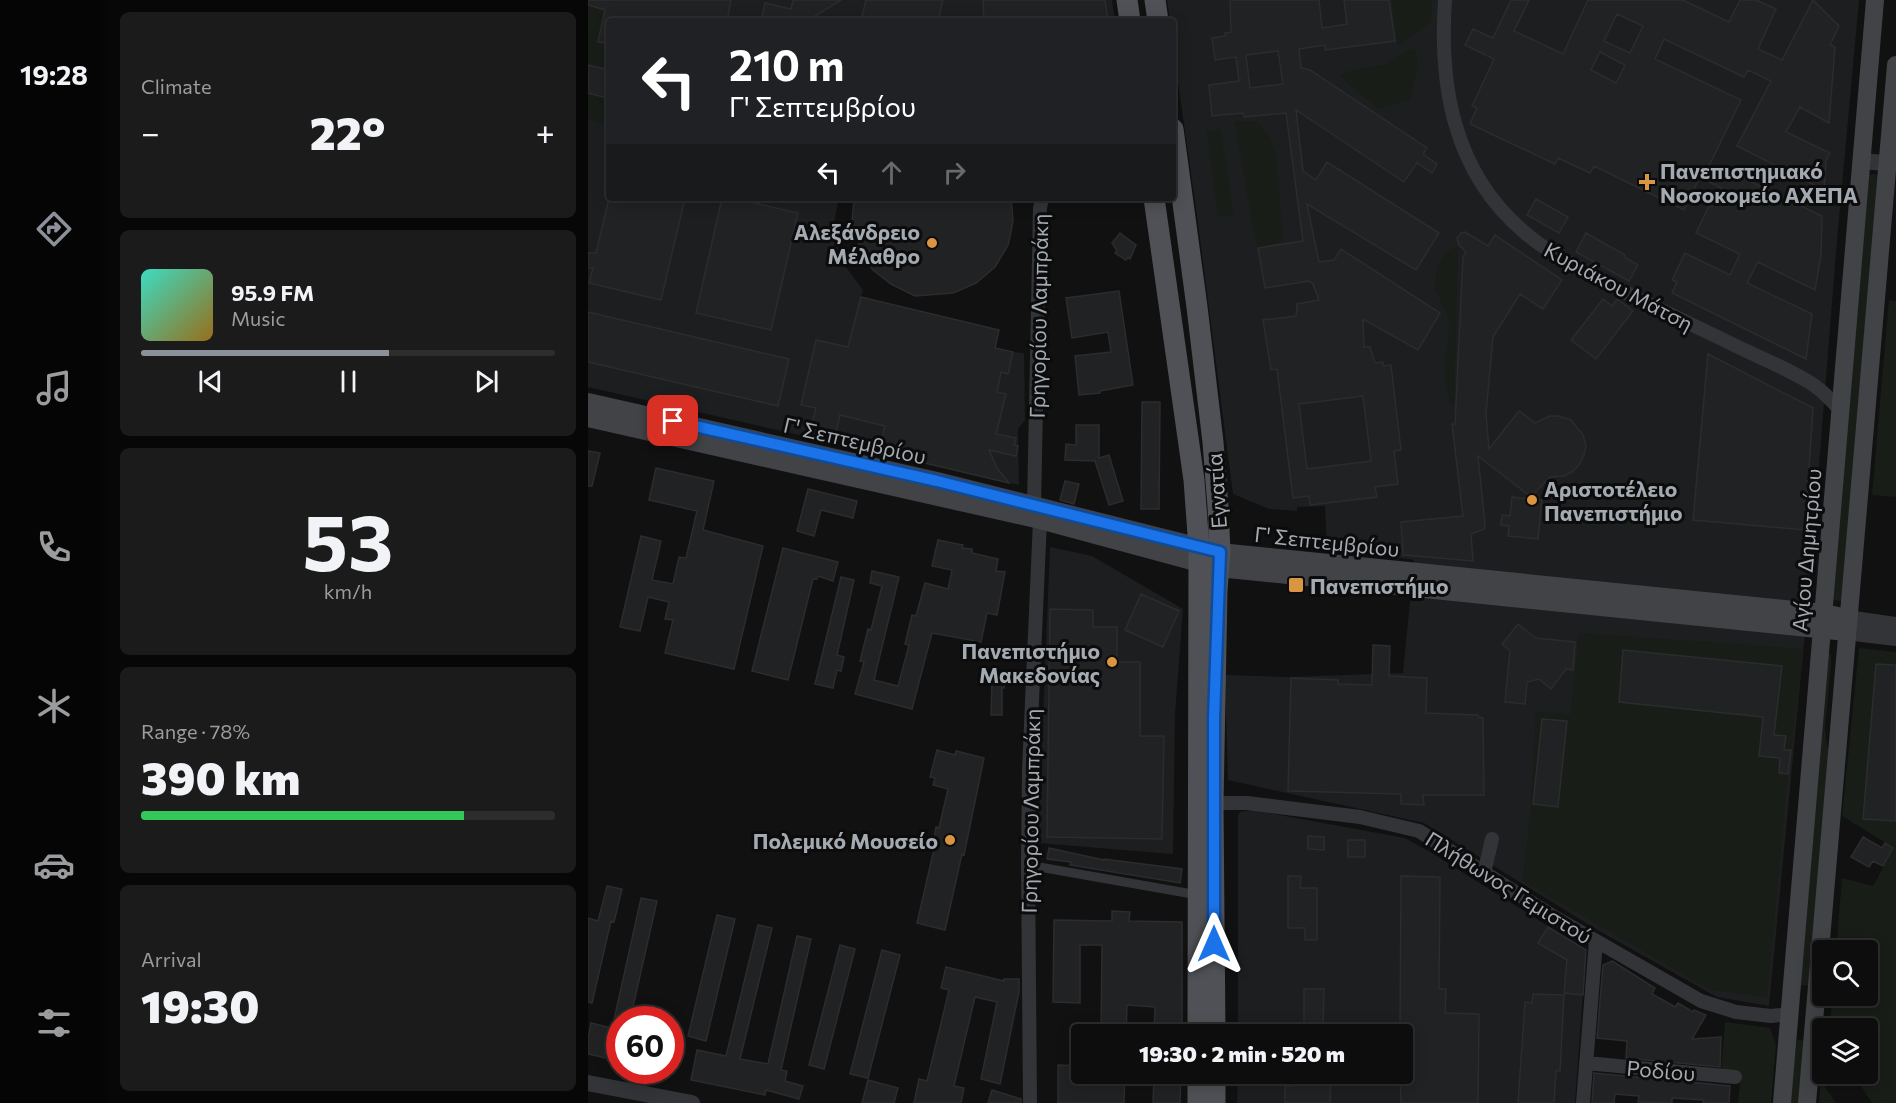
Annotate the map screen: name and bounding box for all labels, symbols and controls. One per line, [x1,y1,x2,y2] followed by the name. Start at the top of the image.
[729,38,844,90] text: 210 m
[630,42,708,120] icon: left
[20,58,88,91] text: 19:28
[141,74,211,98] text: Climate
[729,90,916,123] text: Γ' Σεπτεμβρίου
[310,104,386,159] text: 22°
[141,111,160,152] text: −
[536,111,555,152] text: +
[812,156,845,189] icon: left
[875,156,908,189] icon: ahead
[938,156,971,189] icon: right
[1660,158,1858,207] place label: Πανεπιστημιακό Νοσοκομείο ΑΧΕΠΑ
[1638,173,1656,191] marker: Πανεπιστημιακό Νοσοκομείο ΑΧΕΠΑ
[33,208,75,250] icon: directions
[1024,213,1052,419] street label: Γρηγορίου Λαμπράκη
[794,219,920,268] place label: Αλεξάνδρειο Μέλαθρο
[925,236,939,250] marker: Αλεξάνδρειο Μέλαθρο
[1540,236,1698,336] street label: Κυριάκου Μάτση
[231,279,314,306] text: 95.9 FM
[231,306,285,330] text: Music
[194,365,227,398] icon: previous
[332,365,365,398] icon: pause
[470,365,503,398] icon: next
[33,367,75,409] icon: music
[647,395,698,446] pin
[656,404,689,437] icon: arrive
[781,411,929,469] street label: Γ' Σεπτεμβρίου
[1201,452,1231,530] street label: Εγνατία
[1786,467,1826,633] street label: Αγίου Δημητρίου
[1544,476,1683,525] place label: Αριστοτέλειο Πανεπιστήμιο
[303,492,393,587] text: 53
[1525,493,1539,507] marker: Αριστοτέλειο Πανεπιστήμιο
[1253,521,1401,561] street label: Γ' Σεπτεμβρίου
[33,526,75,568] icon: phone
[1310,573,1449,598] place label: Πανεπιστήμιο
[1287,576,1305,594] marker: Πανεπιστήμιο
[324,579,372,603] text: km/h
[961,638,1100,687] place label: Πανεπιστήμιο Μακεδονίας
[1105,655,1119,669] marker: Πανεπιστήμιο Μακεδονίας
[33,685,75,727] icon: climate
[1016,708,1044,914] street label: Γρηγορίου Λαμπράκη
[141,719,250,743] text: Range · 78%
[141,749,300,804] text: 390 km
[1421,826,1597,948] street label: Πλήθωνος Γεμιστού
[753,828,938,853] place label: Πολεμικό Μουσείο
[943,833,957,847] marker: Πολεμικό Μουσείο
[33,844,75,886] icon: car
[1182,912,1246,976] position arrow
[1812,940,1878,1084] map controls
[1812,940,1878,1006] button: search
[141,947,202,971] text: Arrival
[141,977,259,1032] text: 19:30
[33,1002,75,1044] icon: filters
[606,1006,684,1084] speed limit sign: 60
[1812,1018,1878,1084] button: layers
[1139,1040,1345,1067] text: 19:30 · 2 min · 520 m
[1626,1055,1696,1085] street label: Ροδίου

